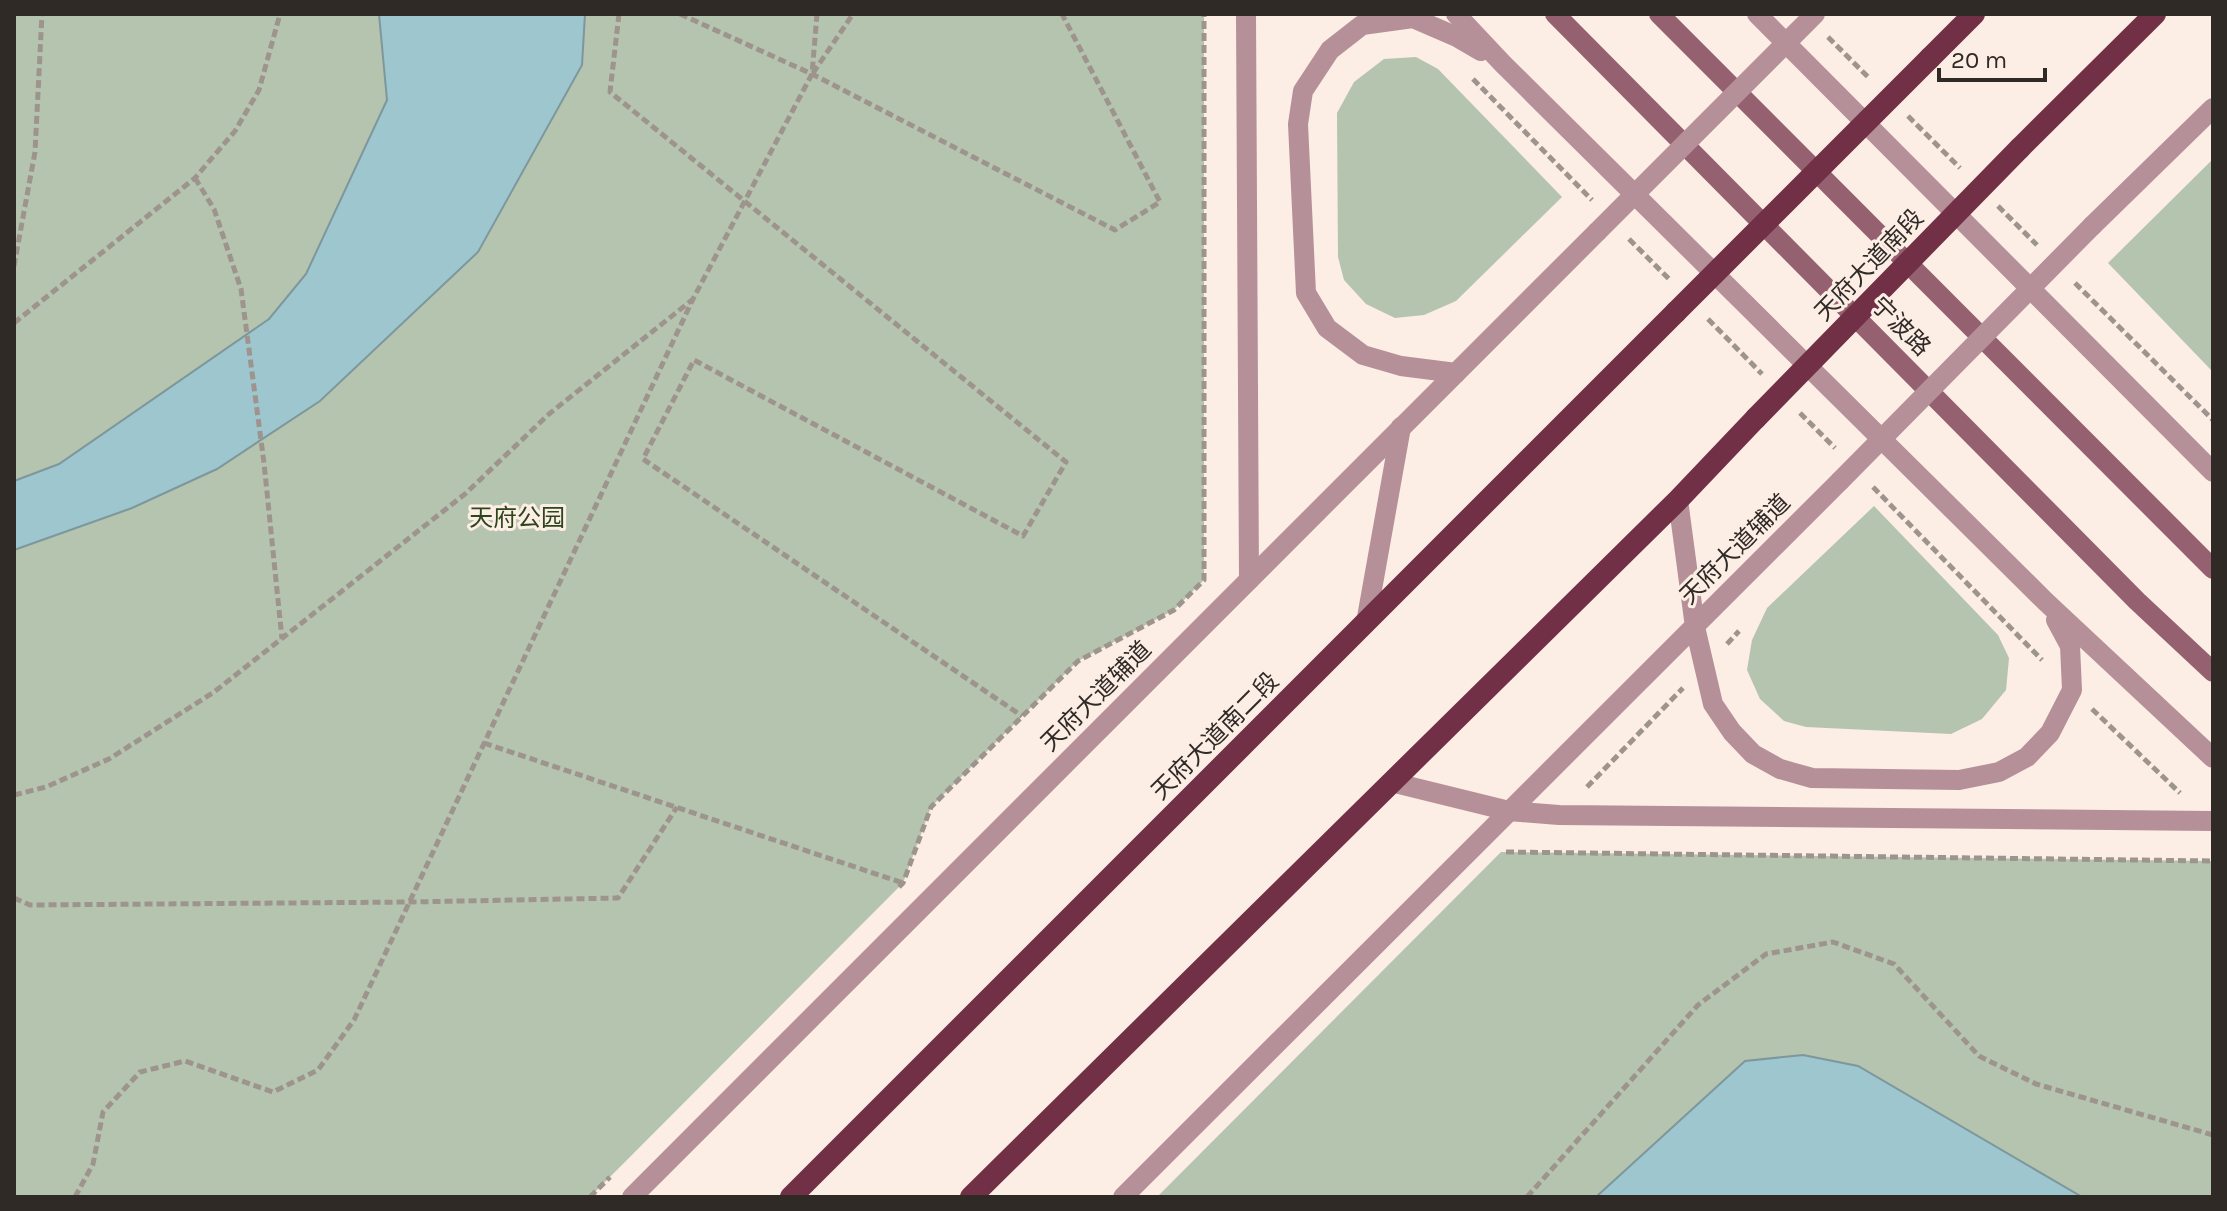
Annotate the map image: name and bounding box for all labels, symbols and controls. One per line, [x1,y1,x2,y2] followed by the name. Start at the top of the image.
[1939,32,2045,82] scale bar
[1951,46,2007,74] text: 20 m
[1809,203,1929,327] street label: 天府大道南段
[1866,291,1936,361] street label: 宁波路
[1674,488,1796,610] street label: 天府大道辅道
[469,504,565,532] park label: 天府公园
[1035,635,1157,757] street label: 天府大道辅道
[1146,667,1284,805] street label: 天府大道南二段

